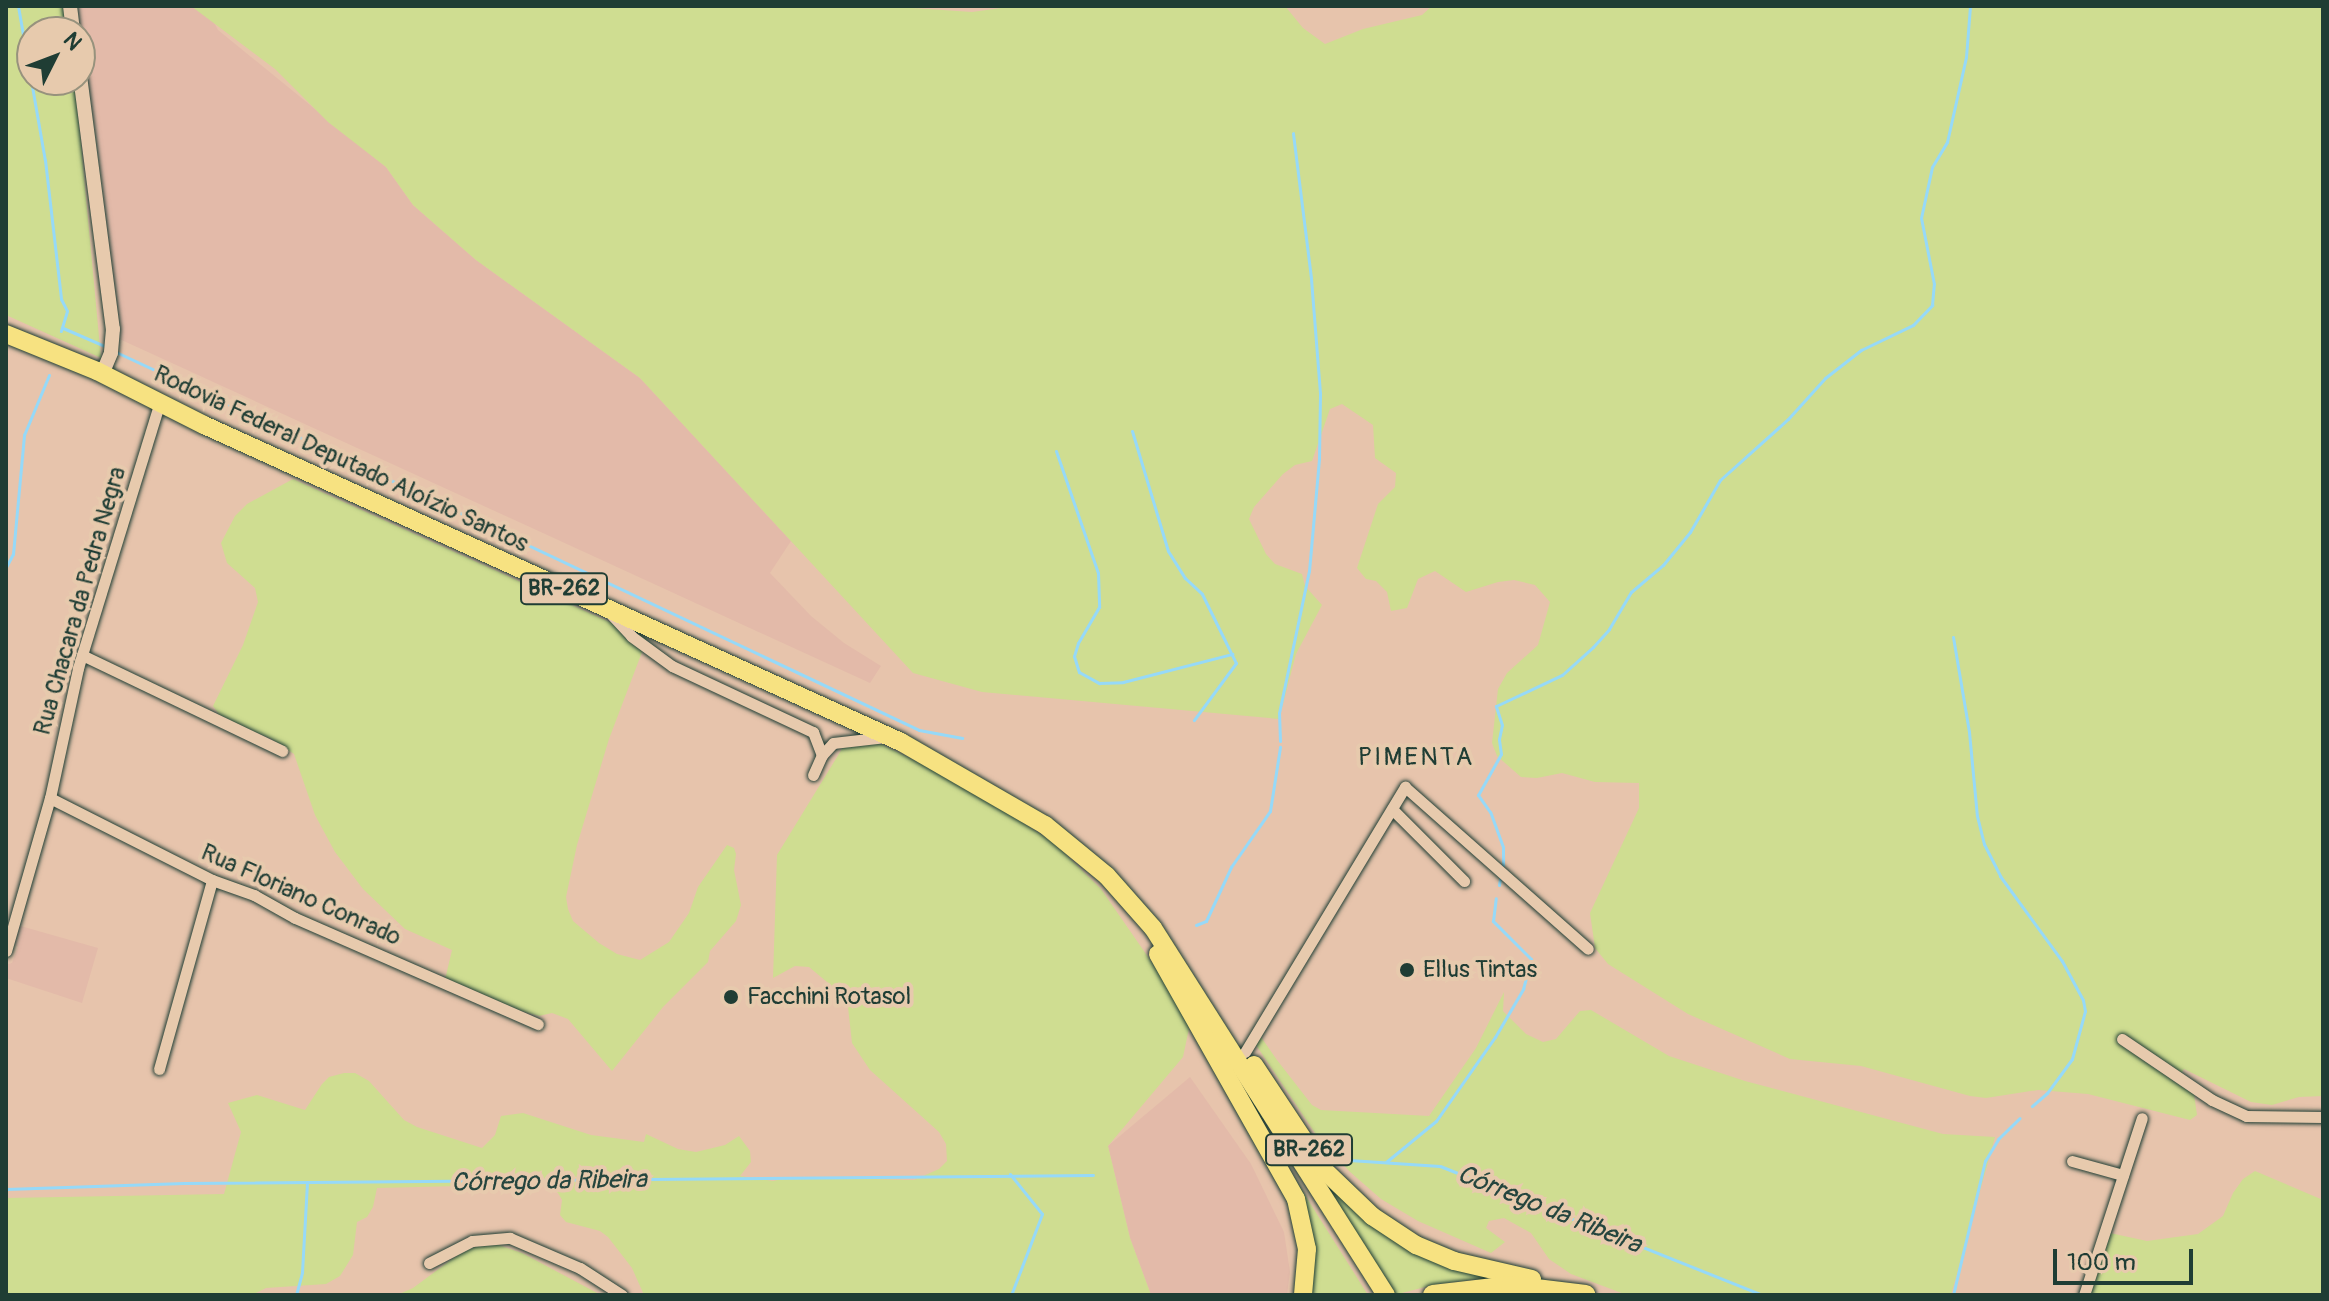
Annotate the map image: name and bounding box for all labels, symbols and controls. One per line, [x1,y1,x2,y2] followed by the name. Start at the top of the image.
[16,16,96,96] north arrow
[57,26,88,56] text: N
[149,359,533,559] street label: Rodovia Federal Deputado Aloízio Santos
[28,464,132,738] street label: Rua Chacara da Pedra Negra
[520,571,608,607] road number: BR-262
[1358,742,1474,774] district label: PIMENTA
[197,838,405,952] street label: Rua Floriano Conrado
[1423,956,1537,984] place label: Ellus Tintas
[1398,961,1416,979] marker: Ellus Tintas
[747,983,911,1011] place label: Facchini Rotasol
[722,988,740,1006] marker: Facchini Rotasol
[1265,1132,1353,1168] road number: BR-262
[1453,1159,1645,1261] water label: Córrego da Ribeira
[451,1165,647,1199] water label: Córrego da Ribeira
[2057,1233,2197,1283] scale bar
[2067,1248,2136,1277] text: 100 m

